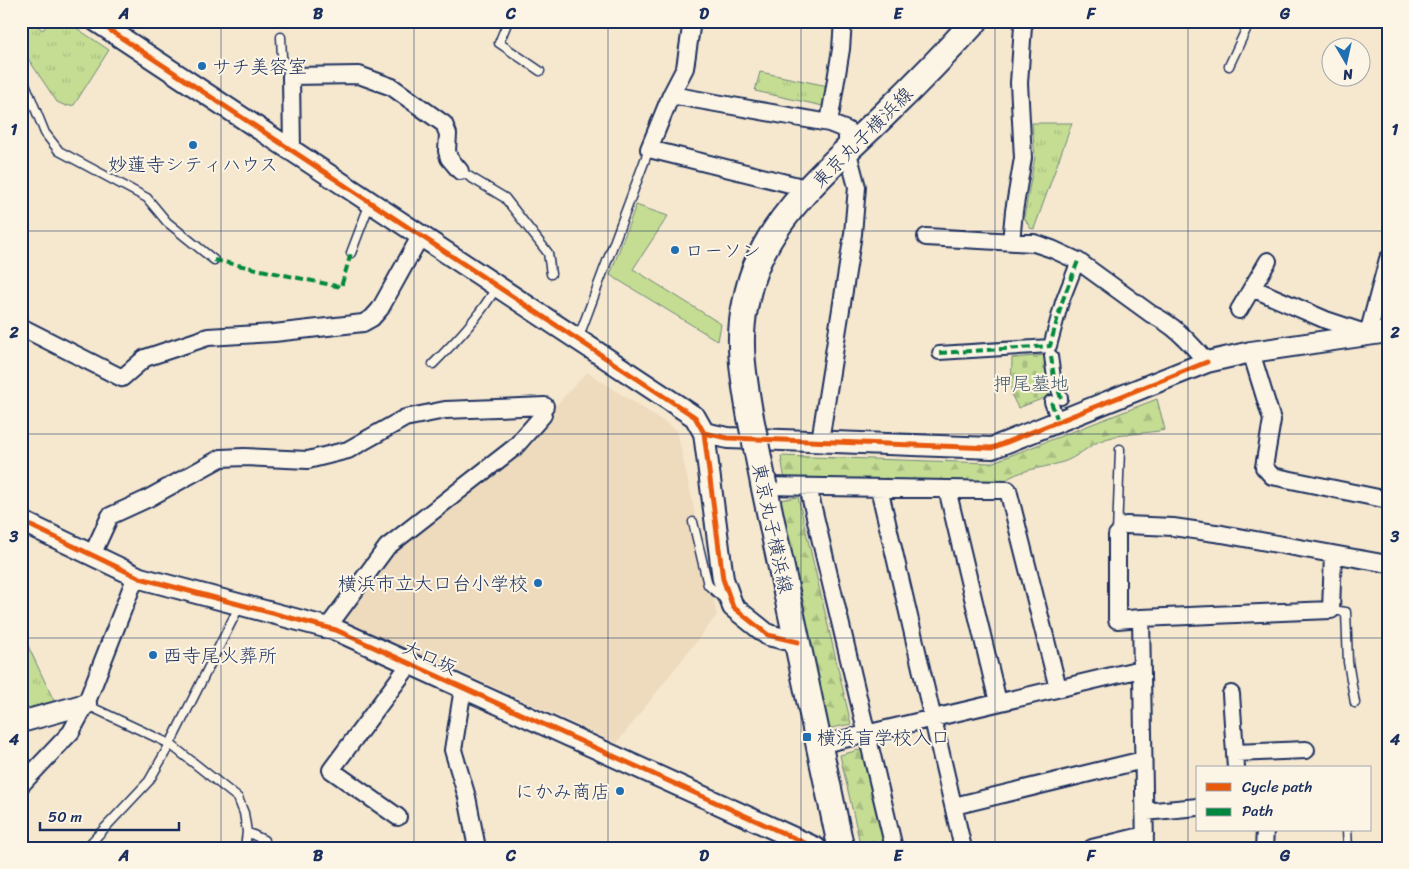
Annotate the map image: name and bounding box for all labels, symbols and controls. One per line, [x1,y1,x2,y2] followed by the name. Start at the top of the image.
[118,0,129,28] text: A
[313,0,324,28] text: B
[505,0,517,28] text: C
[699,0,709,28] text: D
[894,0,904,28] text: E
[1086,0,1097,28] text: F
[1279,0,1291,28] text: G
[1322,38,1372,88] north arrow
[212,50,307,83] place label: サチ美容室
[196,60,208,72] marker: サチ美容室
[1341,61,1356,87] text: N
[804,79,921,196] street label: 東京丸子横浜線
[11,115,18,144] text: 1
[1392,115,1399,144] text: 1
[187,139,199,151] marker: 妙蓮寺シティハウス
[108,148,278,181] place label: 妙蓮寺シティハウス
[685,234,761,267] place label: ローソン
[669,244,681,256] marker: ローソン
[8,318,19,347] text: 2
[1389,318,1400,347] text: 2
[993,367,1069,400] park label: 押尾墓地
[743,460,802,597] street label: 東京丸子横浜線
[9,522,19,551] text: 3
[1390,522,1400,551] text: 3
[338,567,528,600] place label: 横浜市立大口台小学校
[532,577,544,589] marker: 横浜市立大口台小学校
[397,631,463,684] street label: 大口坂
[163,639,277,672] place label: 西寺尾火葬所
[147,649,159,661] marker: 西寺尾火葬所
[817,721,950,754] place label: 横浜盲学校入口
[8,725,19,754] text: 4
[1389,725,1400,754] text: 4
[801,731,813,743] marker: 横浜盲学校入口
[1196,766,1372,832] legend
[1242,774,1313,800] text: Cycle path
[515,775,610,808] place label: にかみ商店
[614,785,626,797] marker: にかみ商店
[1242,798,1273,824] text: Path
[40,799,179,831] scale bar
[48,804,83,830] text: 50 m
[118,841,129,869] text: A
[313,841,324,869] text: B
[505,841,517,869] text: C
[699,841,709,869] text: D
[894,841,904,869] text: E
[1086,841,1097,869] text: F
[1279,841,1291,869] text: G

